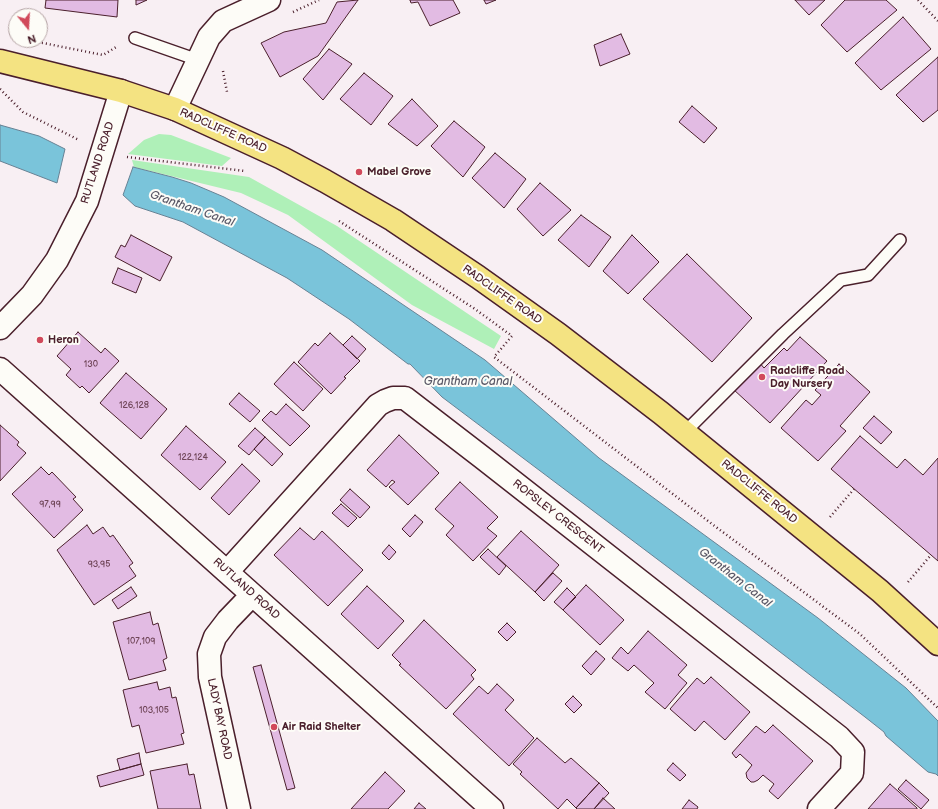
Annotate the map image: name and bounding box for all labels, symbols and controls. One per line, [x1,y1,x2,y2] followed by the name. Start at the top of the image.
[8,8,48,48] north arrow
[26,31,38,46] text: N
[177,106,269,156] street label: RADCLIFFE ROAD
[79,120,117,206] street label: RUTLAND ROAD
[367,165,431,179] place label: Mabel Grove
[354,167,364,177] marker: Mabel Grove
[148,188,236,230] water label: Grantham Canal
[460,263,544,327] street label: RADCLIFFE ROAD
[48,333,79,347] place label: Heron
[35,335,45,345] marker: Heron
[84,360,98,370] house number: 130
[770,364,844,390] place label: Radcliffe Road Day Nursery
[757,372,767,382] marker: Radcliffe Road Day Nursery
[424,375,512,389] water label: Grantham Canal
[119,401,149,411] house number: 126,128
[178,453,208,463] house number: 122,124
[718,457,800,527] street label: RADCLIFFE ROAD
[510,477,606,557] street label: ROPSLEY CRESCENT
[39,500,61,510] house number: 97,99
[696,545,774,611] water label: Grantham Canal
[210,556,282,622] street label: RUTLAND ROAD
[88,560,110,570] house number: 93,95
[127,637,155,647] house number: 107,109
[204,677,234,761] street label: LADY BAY ROAD
[139,706,169,716] house number: 103,105
[282,720,361,734] place label: Air Raid Shelter
[269,722,279,732] marker: Air Raid Shelter

